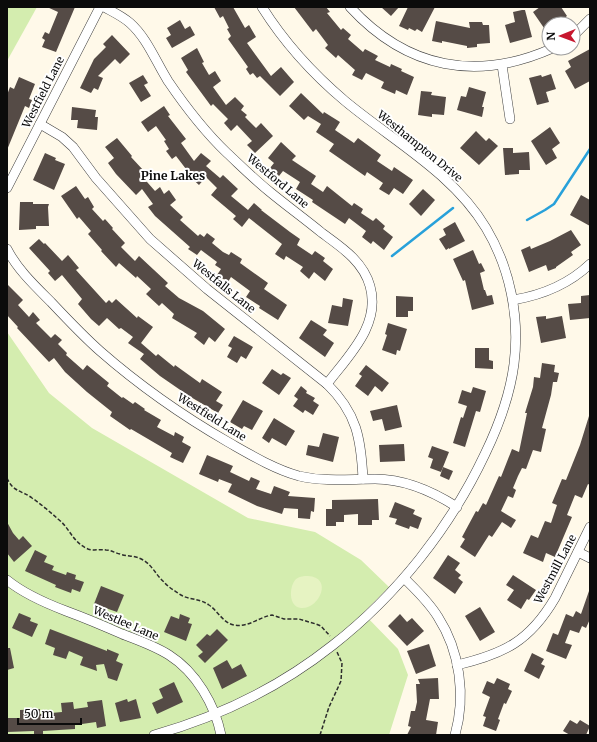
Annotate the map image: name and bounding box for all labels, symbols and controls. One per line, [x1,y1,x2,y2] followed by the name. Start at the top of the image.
[541,16,581,56] north arrow
[544,31,558,41] text: N
[19,54,67,131] street label: Westfield Lane
[374,107,466,185] street label: Westhampton Drive
[243,150,312,211] street label: Westford Lane
[141,168,205,183] district label: Pine Lakes
[189,256,259,316] street label: Westfalls Lane
[174,390,249,444] street label: Westfield Lane
[530,532,579,607] street label: Westmill Lane
[90,603,161,643] street label: Westlee Lane
[18,700,81,726] scale bar
[24,706,53,721] text: 50 m

